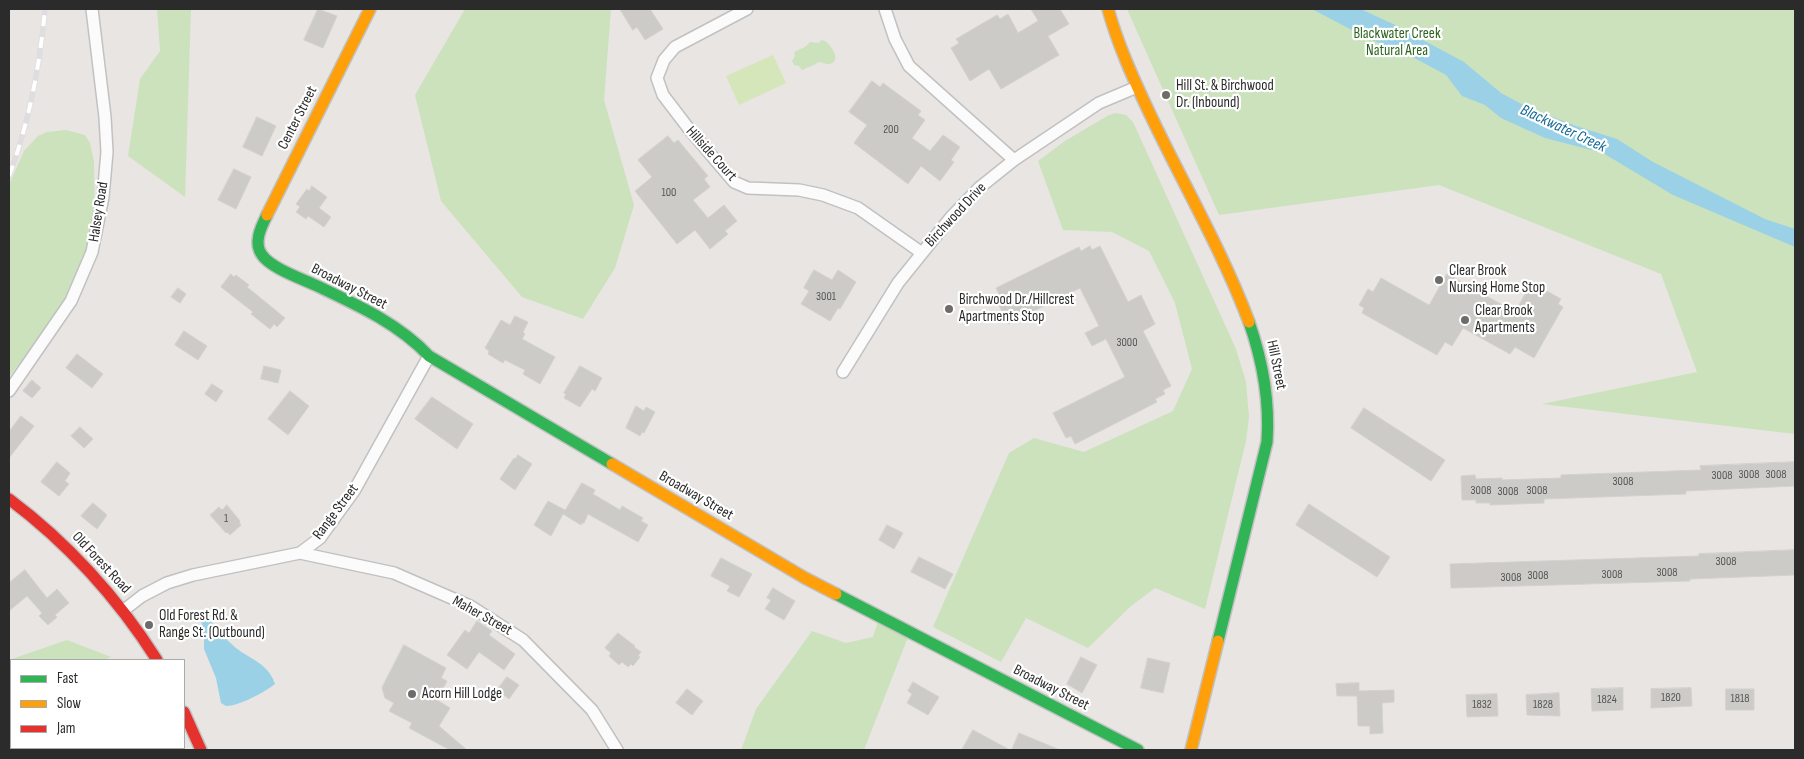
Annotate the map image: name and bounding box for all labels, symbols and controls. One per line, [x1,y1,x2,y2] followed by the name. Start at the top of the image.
[1353,25,1441,60] park label: Blackwater Creek Natural Area
[1176,77,1274,112] place label: Hill St. & Birchwood Dr. (Inbound)
[274,83,322,153] street label: Center Street
[1160,89,1172,101] marker: Hill St. & Birchwood Dr. (Inbound)
[1517,101,1609,157] water label: Blackwater Creek
[682,123,740,185] street label: Hillside Court
[883,123,899,137] house number: 200
[922,179,990,251] street label: Birchwood Drive
[85,181,113,243] street label: Halsey Road
[662,186,676,200] house number: 100
[308,260,390,314] street label: Broadway Street
[1449,262,1545,297] place label: Clear Brook Nursing Home Stop
[1433,274,1445,286] marker: Clear Brook Nursing Home Stop
[816,290,836,304] house number: 3001
[959,291,1074,326] place label: Birchwood Dr./Hillcrest Apartments Stop
[1475,302,1535,337] place label: Clear Brook Apartments
[943,303,955,315] marker: Birchwood Dr./Hillcrest Apartments Stop
[1459,314,1471,326] marker: Clear Brook Apartments
[1116,336,1138,350] house number: 3000
[1262,339,1290,391] street label: Hill Street
[656,468,736,524] street label: Broadway Street
[1739,468,1759,482] house number: 3008
[1766,468,1786,482] house number: 3008
[1712,469,1732,483] house number: 3008
[1613,475,1633,489] house number: 3008
[309,481,363,543] street label: Range Street
[1471,484,1491,498] house number: 3008
[1527,484,1547,498] house number: 3008
[1498,485,1518,499] house number: 3008
[224,512,228,526] house number: 1
[68,528,134,598] street label: Old Forest Road
[1716,555,1736,569] house number: 3008
[1657,566,1677,580] house number: 3008
[1602,568,1622,582] house number: 3008
[1528,569,1548,583] house number: 3008
[1501,571,1521,585] house number: 3008
[449,592,515,640] street label: Maher Street
[159,607,265,642] place label: Old Forest Rd. & Range St. (Outbound)
[143,619,155,631] marker: Old Forest Rd. & Range St. (Outbound)
[10,659,185,749] legend
[1010,661,1092,715] street label: Broadway Street
[57,669,78,688] text: Fast
[422,685,502,703] place label: Acorn Hill Lodge
[406,688,418,700] marker: Acorn Hill Lodge
[1661,691,1681,705] house number: 1820
[1731,692,1749,706] house number: 1818
[1597,693,1617,707] house number: 1824
[57,694,81,713] text: Slow
[1472,698,1492,712] house number: 1832
[1533,698,1553,712] house number: 1828
[57,719,75,738] text: Jam

